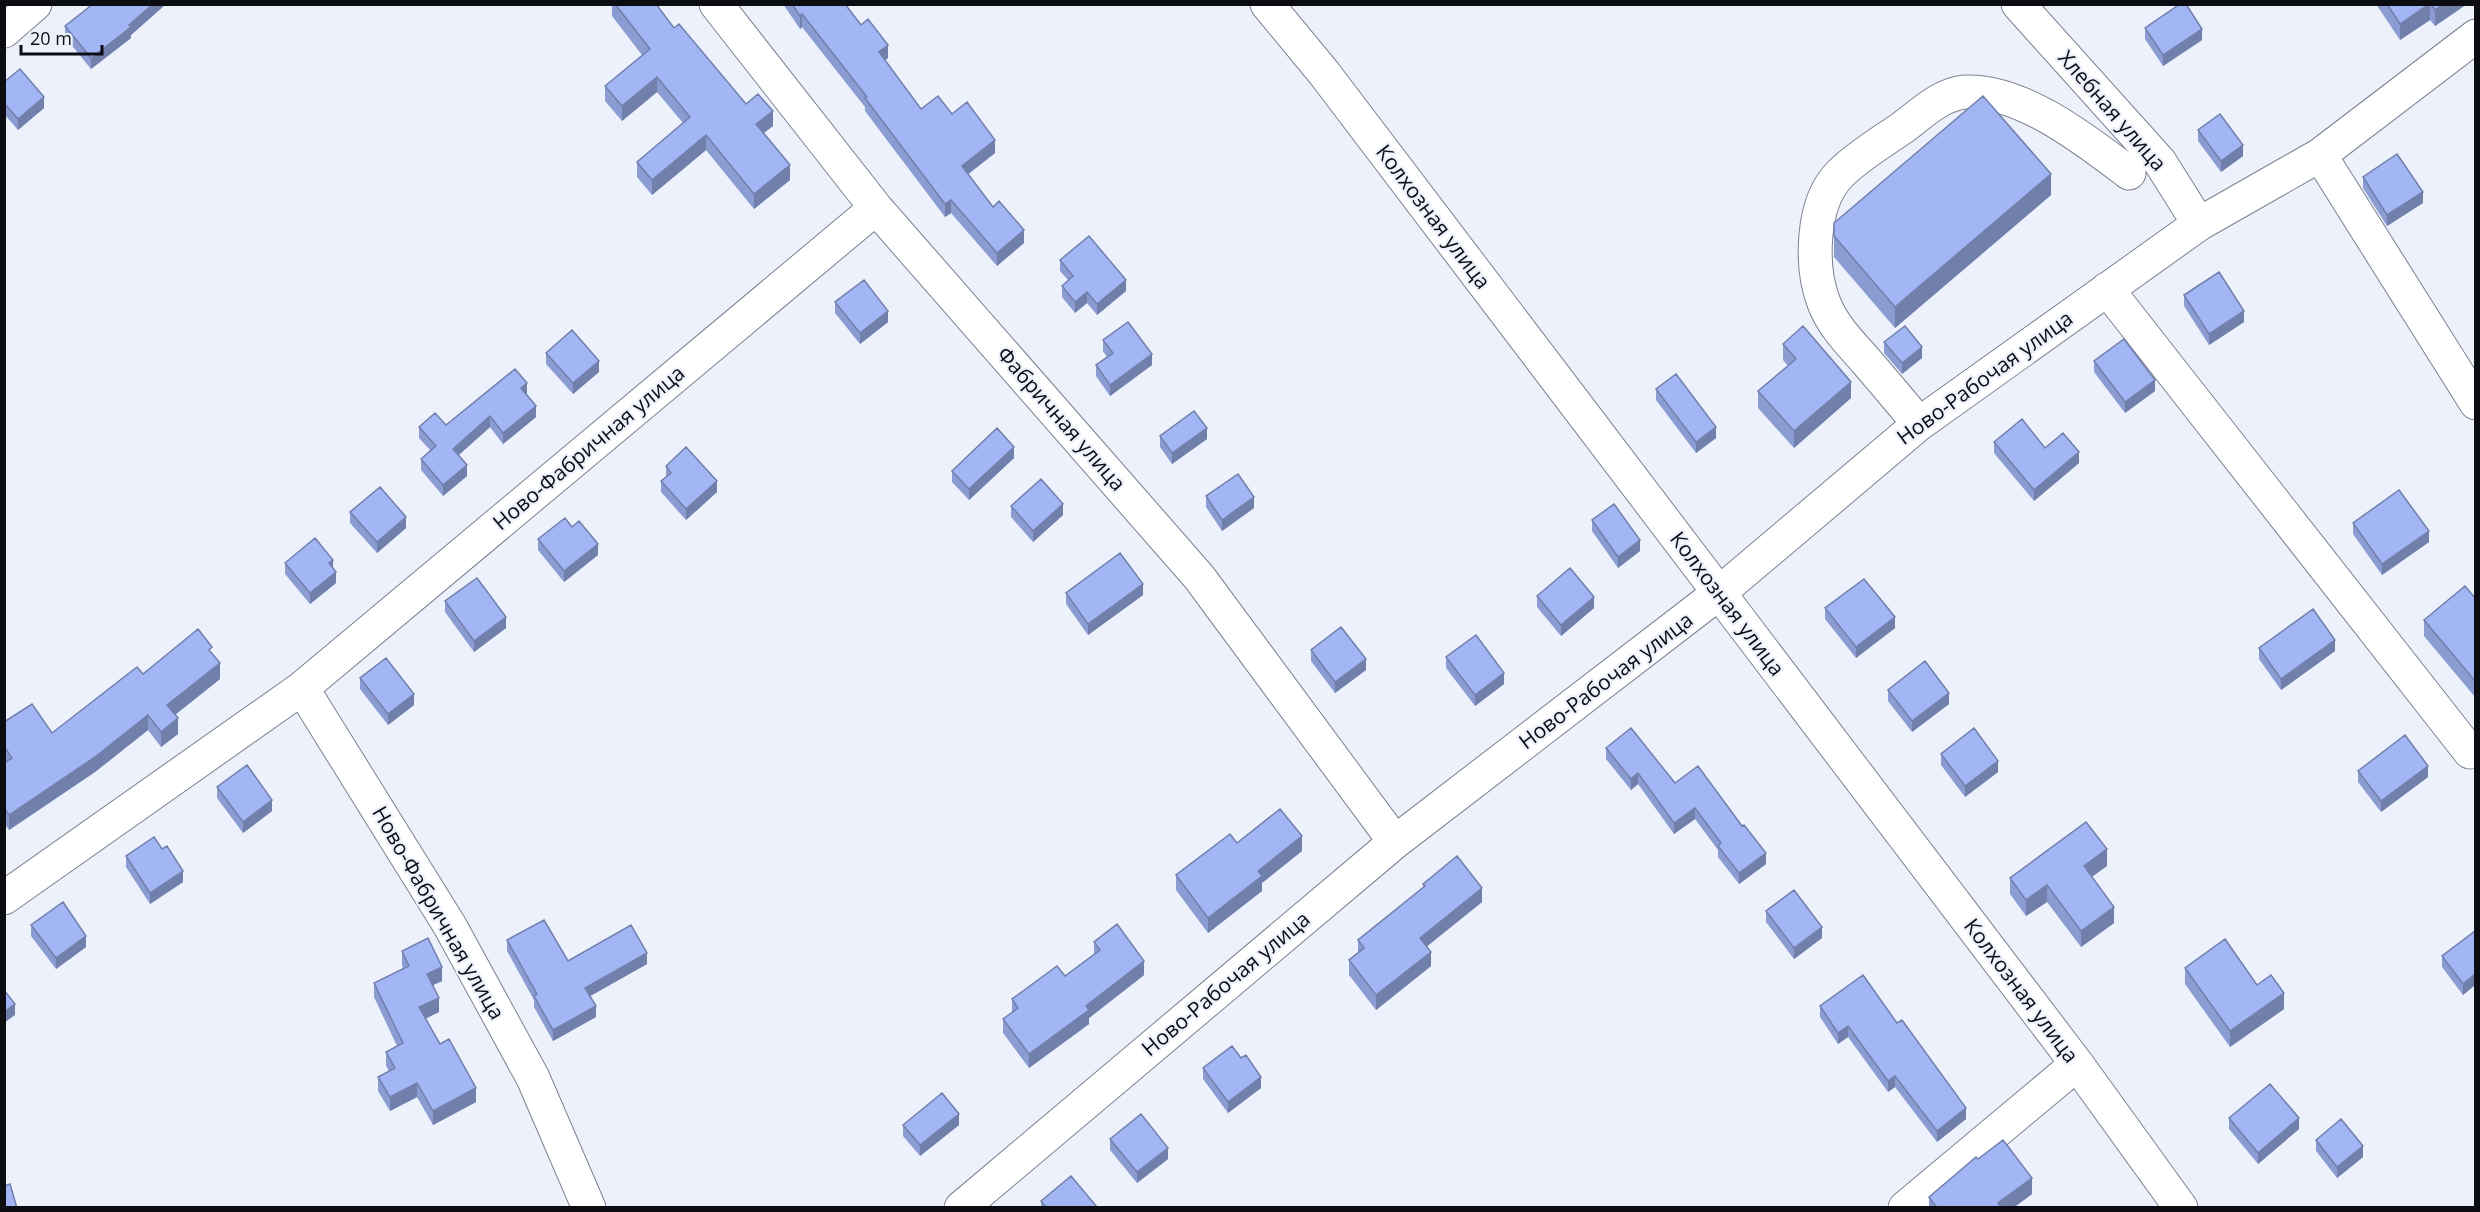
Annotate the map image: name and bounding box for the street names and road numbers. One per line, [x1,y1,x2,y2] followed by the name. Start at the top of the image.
[2053,44,2173,177] street label: Хлебная улица
[1370,138,1497,294] street label: Колхозная улица
[1891,304,2078,451] street label: Ново-Рабочая улица
[991,340,1132,496] street label: Фабричная улица
[487,359,690,536] street label: Ново-Фабричная улица
[1664,525,1791,681] street label: Колхозная улица
[1513,605,1698,755] street label: Ново-Рабочая улица
[366,801,512,1024] street label: Ново-Фабричная улица
[1135,905,1315,1062] street label: Ново-Рабочая улица
[1958,912,2085,1068] street label: Колхозная улица

